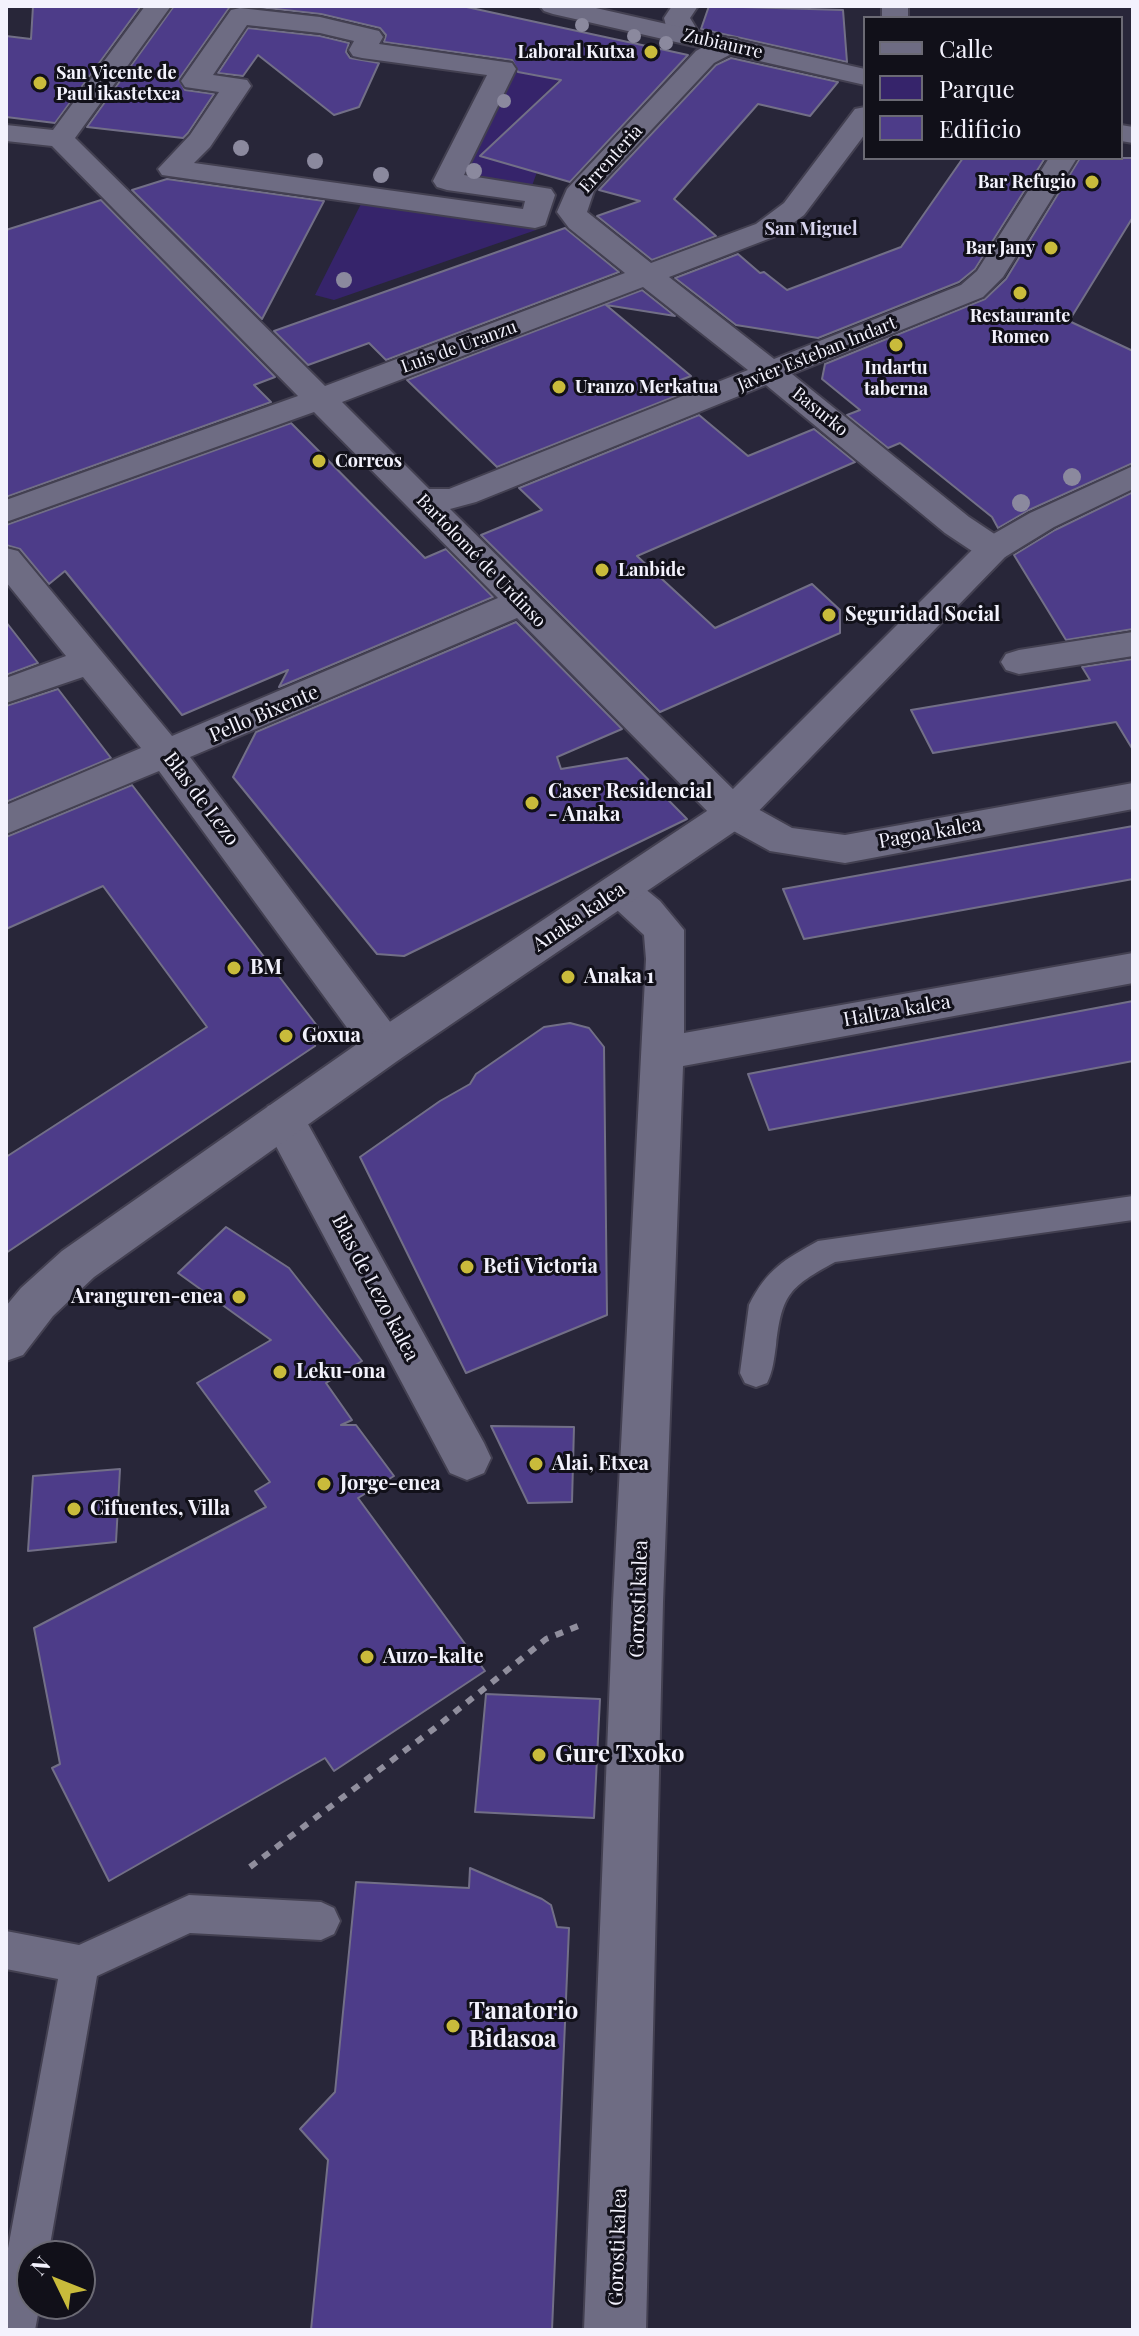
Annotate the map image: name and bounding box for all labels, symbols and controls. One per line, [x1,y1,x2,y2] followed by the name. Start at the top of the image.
[863,16,1123,160] legend
[681,24,765,64] street label: Zubiaurre
[939,32,993,64] text: Calle
[518,41,635,63] place label: Laboral Kutxa
[642,43,660,61] marker: Laboral Kutxa
[56,62,180,104] place label: San Vicente de Paul ikastetxea
[939,72,1015,104] text: Parque
[31,74,49,92] marker: San Vicente de Paul ikastetxea
[939,112,1021,144] text: Edificio
[575,120,647,198] street label: Errenteria
[977,171,1076,193] place label: Bar Refugio
[1083,173,1101,191] marker: Bar Refugio
[765,218,857,240] district label: San Miguel
[965,237,1035,259] place label: Bar Jany
[1042,239,1060,257] marker: Bar Jany
[1011,284,1029,302] marker: Restaurante Romeo
[970,305,1070,348] place label: Restaurante Romeo
[734,312,900,396] street label: Javier Esteban Indart
[398,316,520,378] street label: Luis de Uranzu
[887,336,905,354] marker: Indartu taberna
[864,357,928,400] place label: Indartu taberna
[575,376,718,398] place label: Uranzo Merkatua
[550,378,568,396] marker: Uranzo Merkatua
[788,383,852,441] street label: Basurko
[335,450,402,472] place label: Correos
[310,452,328,470] marker: Correos
[412,490,550,632] street label: Bartolomé de Urdinso
[618,559,685,581] place label: Lanbide
[593,561,611,579] marker: Lanbide
[845,603,1000,627] place label: Seguridad Social
[820,606,838,624] marker: Seguridad Social
[206,680,322,748] street label: Pello Bixente
[158,747,244,851] street label: Blas de Lezo
[548,780,712,827] place label: Caser Residencial - Anaka
[523,794,541,812] marker: Caser Residencial - Anaka
[877,812,983,854] street label: Pagoa kalea
[528,877,630,957] street label: Anaka kalea
[250,956,282,980] place label: BM
[225,959,243,977] marker: BM
[584,965,654,989] place label: Anaka 1
[559,968,577,986] marker: Anaka 1
[841,990,953,1032] street label: Haltza kalea
[302,1024,361,1048] place label: Goxua
[277,1027,295,1045] marker: Goxua
[326,1211,424,1365] street label: Blas de Lezo kalea
[483,1255,598,1279] place label: Beti Victoria
[458,1258,476,1276] marker: Beti Victoria
[71,1285,223,1309] place label: Aranguren-enea
[230,1288,248,1306] marker: Aranguren-enea
[296,1360,386,1384] place label: Leku-ona
[271,1363,289,1381] marker: Leku-ona
[552,1452,649,1476] place label: Alai, Etxea
[527,1455,545,1473] marker: Alai, Etxea
[340,1472,441,1496] place label: Jorge-enea
[315,1475,333,1493] marker: Jorge-enea
[90,1497,230,1521] place label: Cifuentes, Villa
[65,1500,83,1518] marker: Cifuentes, Villa
[625,1540,653,1658] street label: Gorosti kalea
[383,1645,484,1669] place label: Auzo-kalte
[358,1648,376,1666] marker: Auzo-kalte
[555,1741,685,1769] place label: Gure Txoko
[530,1746,548,1764] marker: Gure Txoko
[469,1998,578,2054] place label: Tanatorio Bidasoa
[444,2017,462,2035] marker: Tanatorio Bidasoa
[604,2188,632,2306] street label: Gorosti kalea
[16,2240,96,2320] north arrow
[24,2249,56,2281] text: N

